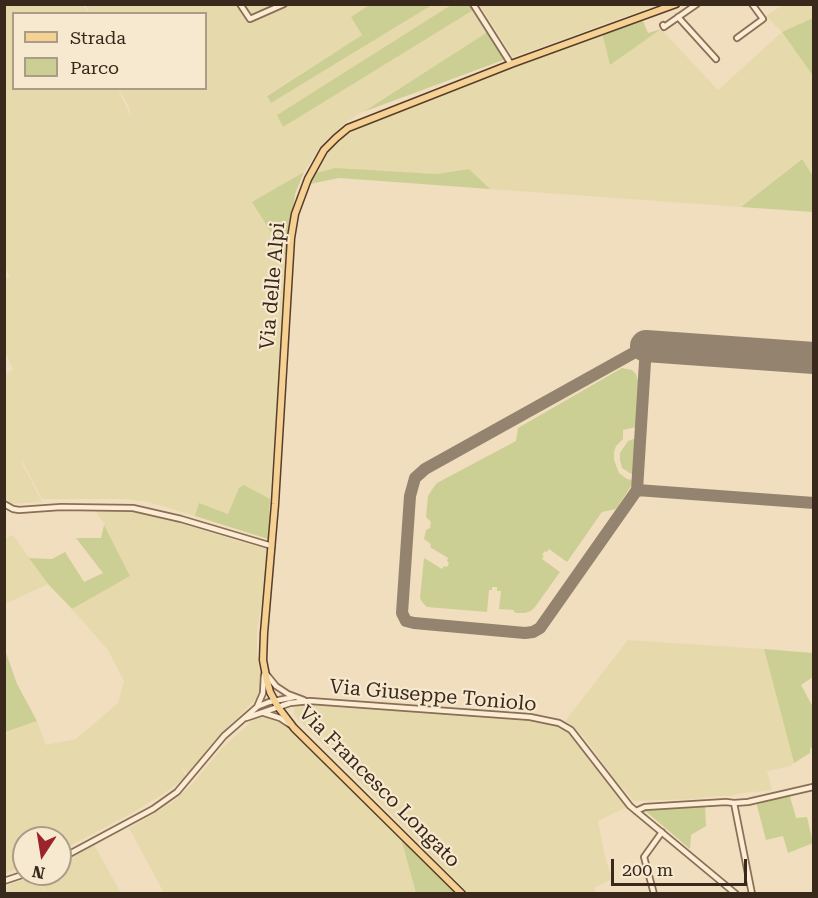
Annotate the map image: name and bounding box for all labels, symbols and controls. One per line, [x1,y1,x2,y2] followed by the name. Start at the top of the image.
[12,12,207,90] legend
[70,27,126,48] text: Strada
[70,57,119,78] text: Parco
[255,221,291,351] street label: Via delle Alpi
[329,675,537,717] street label: Via Giuseppe Toniolo
[293,701,465,873] street label: Via Francesco Longato
[12,826,72,886] north arrow
[614,847,750,885] scale bar
[622,859,673,880] text: 200 m
[31,862,47,883] text: N

